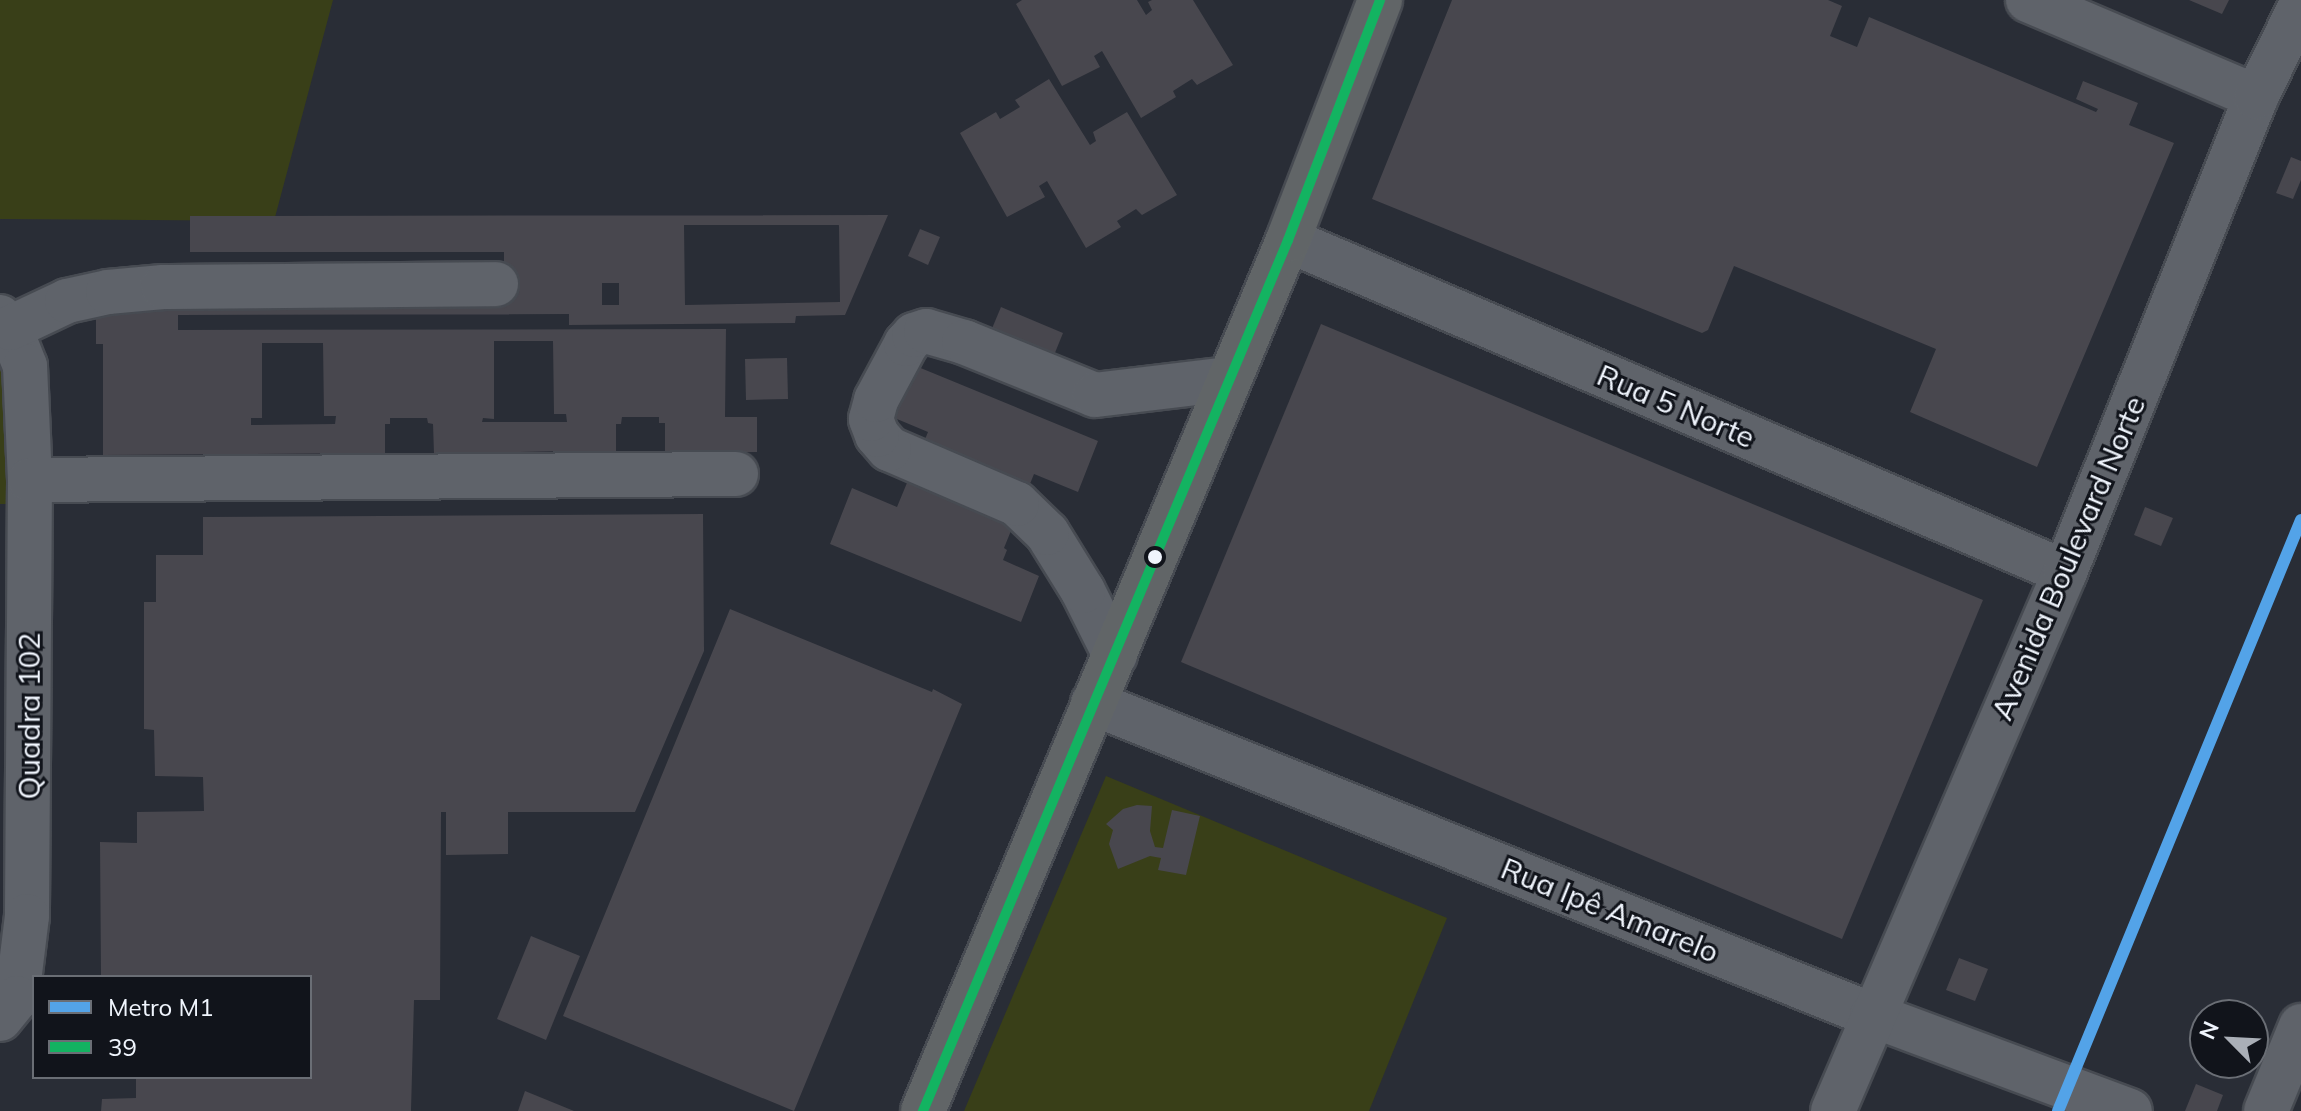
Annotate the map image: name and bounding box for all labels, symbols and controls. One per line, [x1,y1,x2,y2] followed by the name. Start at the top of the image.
[1592,357,1760,455] street label: Rua 5 Norte
[1983,391,2153,725] street label: Avenida Boulevard Norte
[1147,549,1163,565] unlabelled marker
[11,632,47,800] street label: Quadra 102
[1496,850,1724,970] street label: Rua Ipê Amarelo
[32,975,312,1079] legend
[108,992,214,1022] text: Metro M1
[2189,999,2269,1079] north arrow
[2193,1017,2225,1043] text: N
[108,1032,137,1062] text: 39

